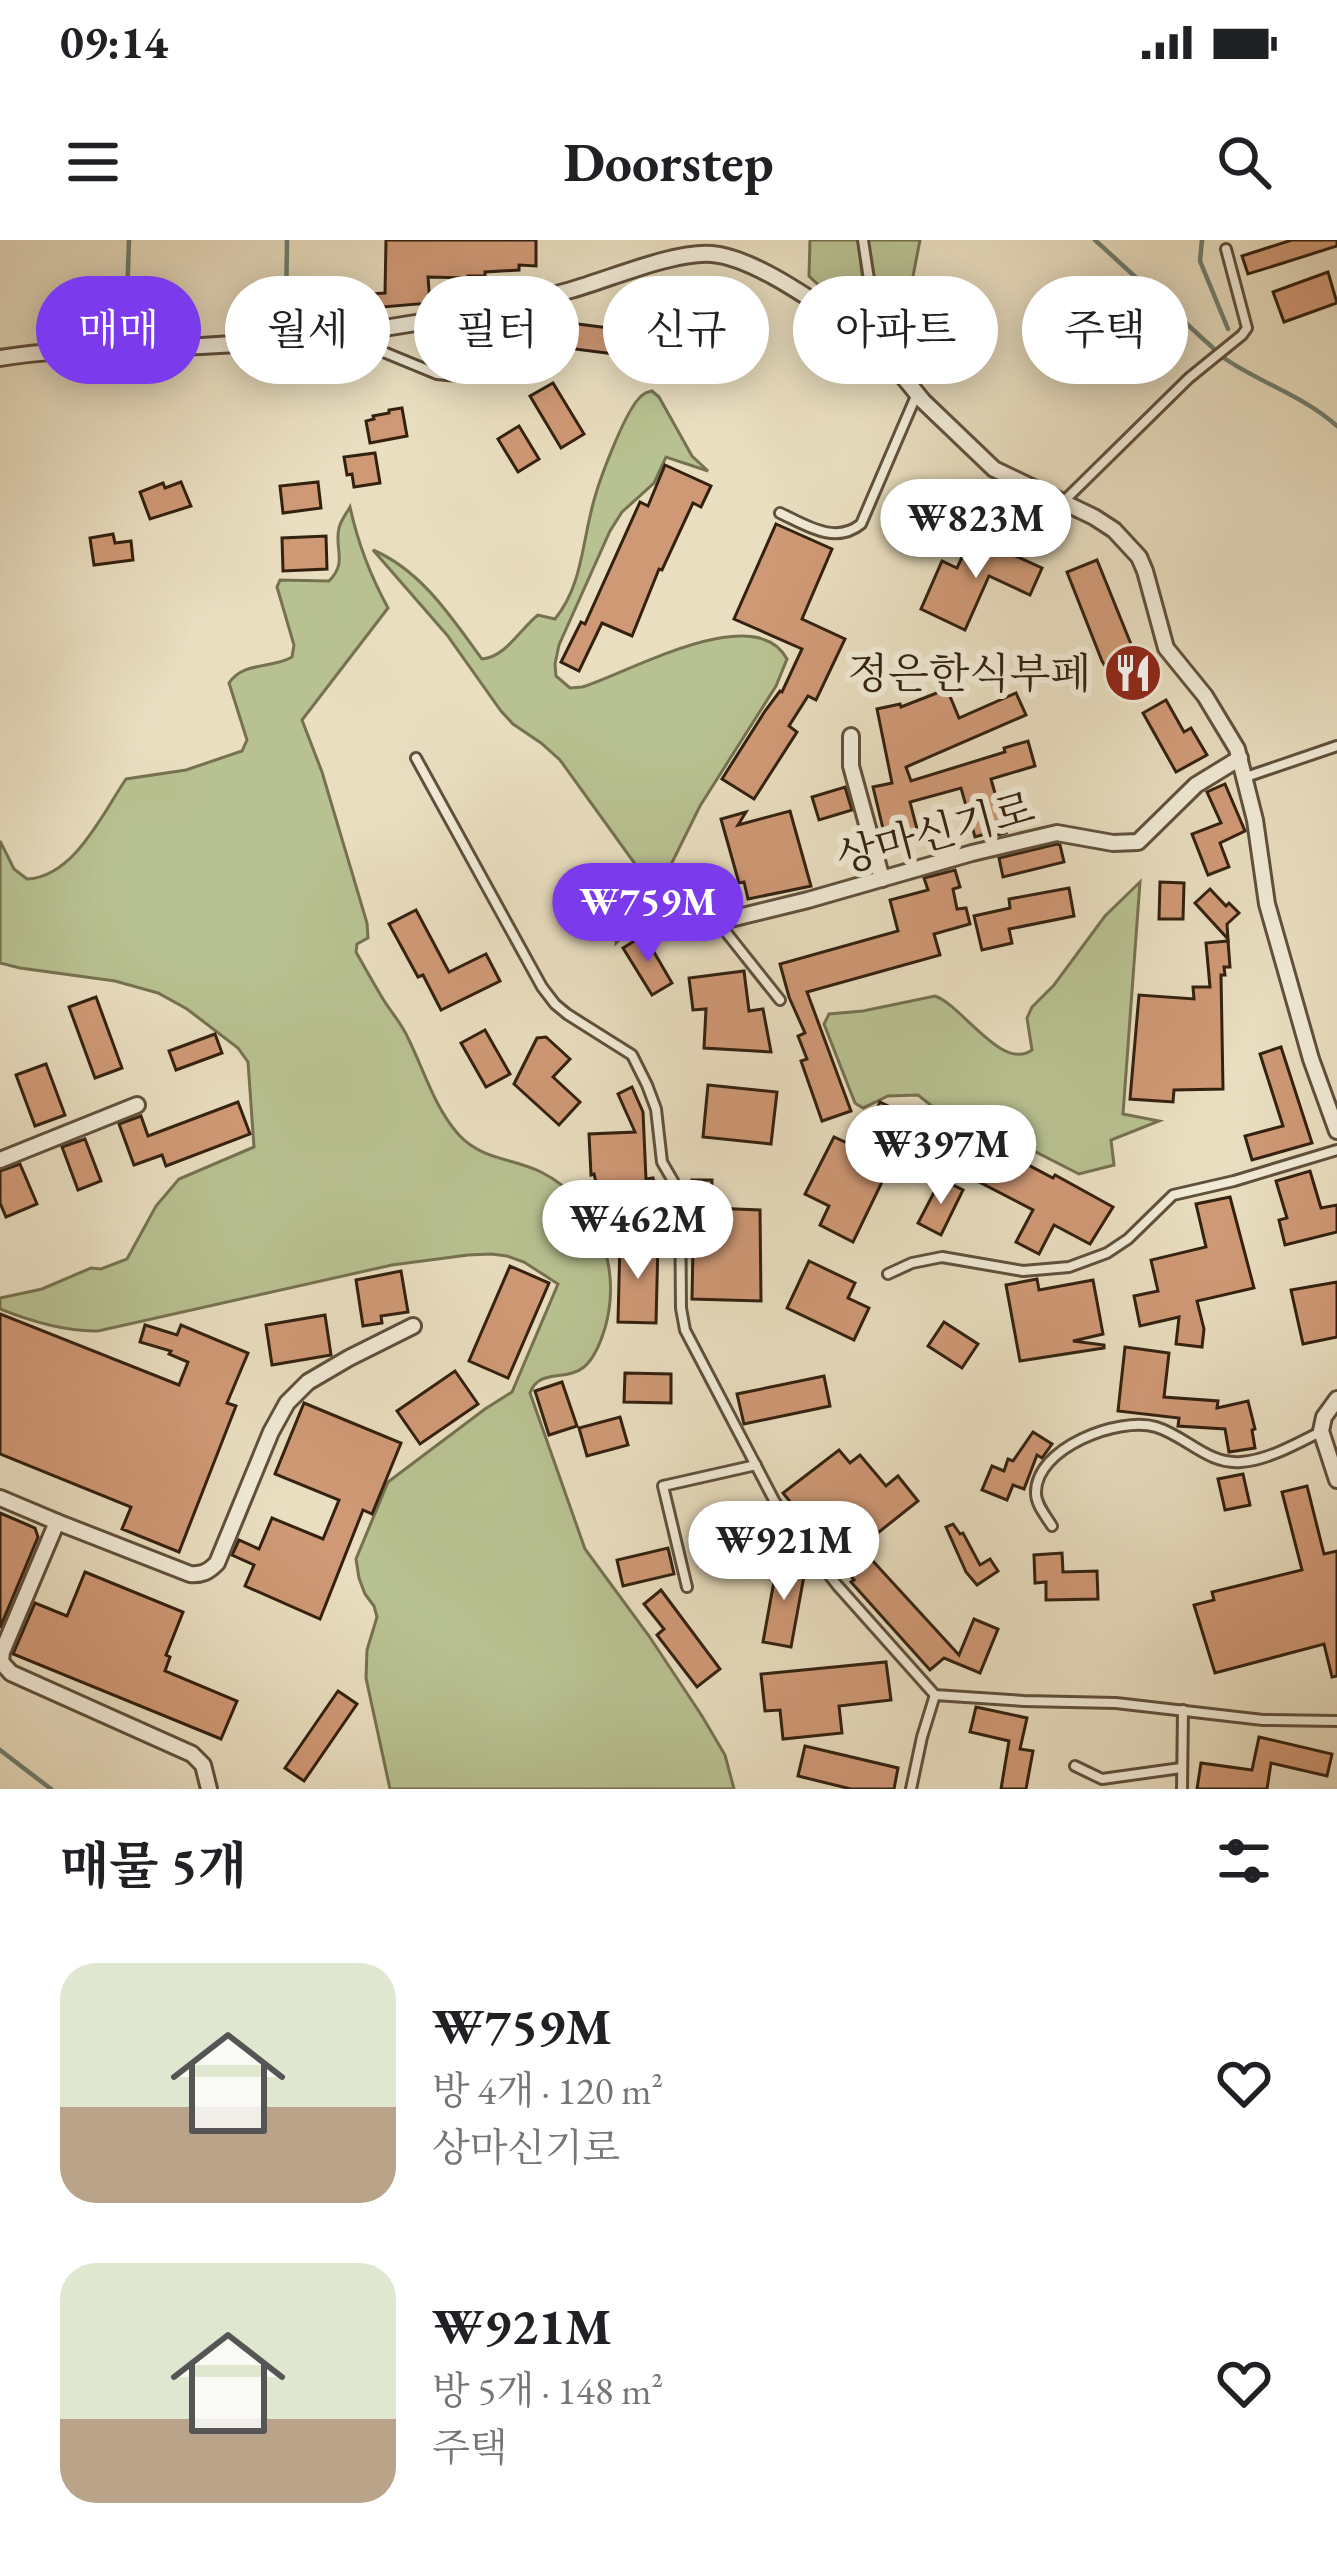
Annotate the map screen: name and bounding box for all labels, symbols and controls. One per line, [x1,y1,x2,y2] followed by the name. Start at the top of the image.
[60,13,168,71] text: 09:14
[563,127,774,197] text: Doorstep
[60,129,126,195] icon: menu
[1211,129,1277,195] icon: search
[36,276,201,384] chip: 매매
[225,276,390,384] chip: 월세
[414,276,579,384] chip: 필터
[603,276,769,384] chip: 신규
[793,276,998,384] chip: 아파트
[1022,276,1188,384] chip: 주택
[892,479,1060,581] pin: ₩823M
[907,492,1045,543] text: ₩823M
[1102,642,1164,704] restaurant icon: 정은한식부페
[848,646,1091,701] place label: 정은한식부페
[830,780,1040,885] street label: 상마신기로
[564,863,732,965] pin: ₩759M
[579,876,717,927] text: ₩759M
[857,1105,1025,1207] pin: ₩397M
[872,1118,1010,1169] text: ₩397M
[554,1180,722,1282] pin: ₩462M
[569,1193,707,1244] text: ₩462M
[700,1501,868,1603] pin: ₩921M
[715,1514,853,1565] text: ₩921M
[1211,1828,1277,1894] icon: filters
[60,1832,247,1898] text: 매물 5개
[432,1993,612,2059] text: ₩759M
[156,2011,300,2155] icon: home
[1211,2050,1277,2116] icon: heart
[432,2065,663,2116] text: 방 4개 · 120 m²
[432,2122,620,2173] text: 상마신기로
[432,2293,612,2359] text: ₩921M
[156,2311,300,2455] icon: home
[1211,2350,1277,2416] icon: heart
[432,2365,663,2416] text: 방 5개 · 148 m²
[432,2422,507,2473] text: 주택

